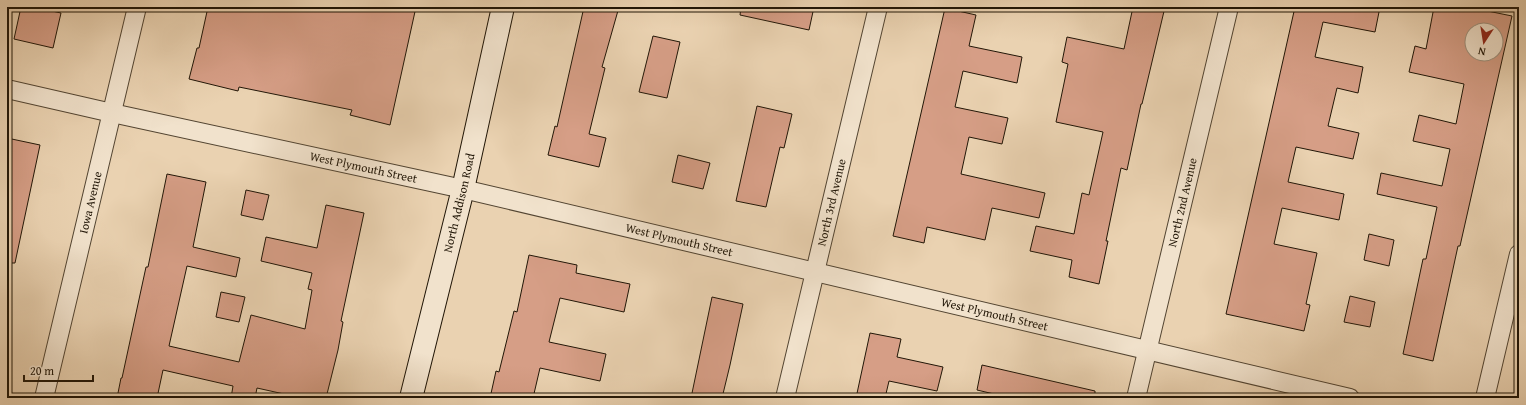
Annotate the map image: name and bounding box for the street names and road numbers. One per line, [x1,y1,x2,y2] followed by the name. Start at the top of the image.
[308,147,420,187] street label: West Plymouth Street
[439,151,479,254] street label: North Addison Road
[1163,156,1201,249] street label: North 2nd Avenue
[812,157,850,248] street label: North 3rd Avenue
[74,169,106,235] street label: Iowa Avenue
[624,219,735,260] street label: West Plymouth Street
[940,293,1051,335] street label: West Plymouth Street

